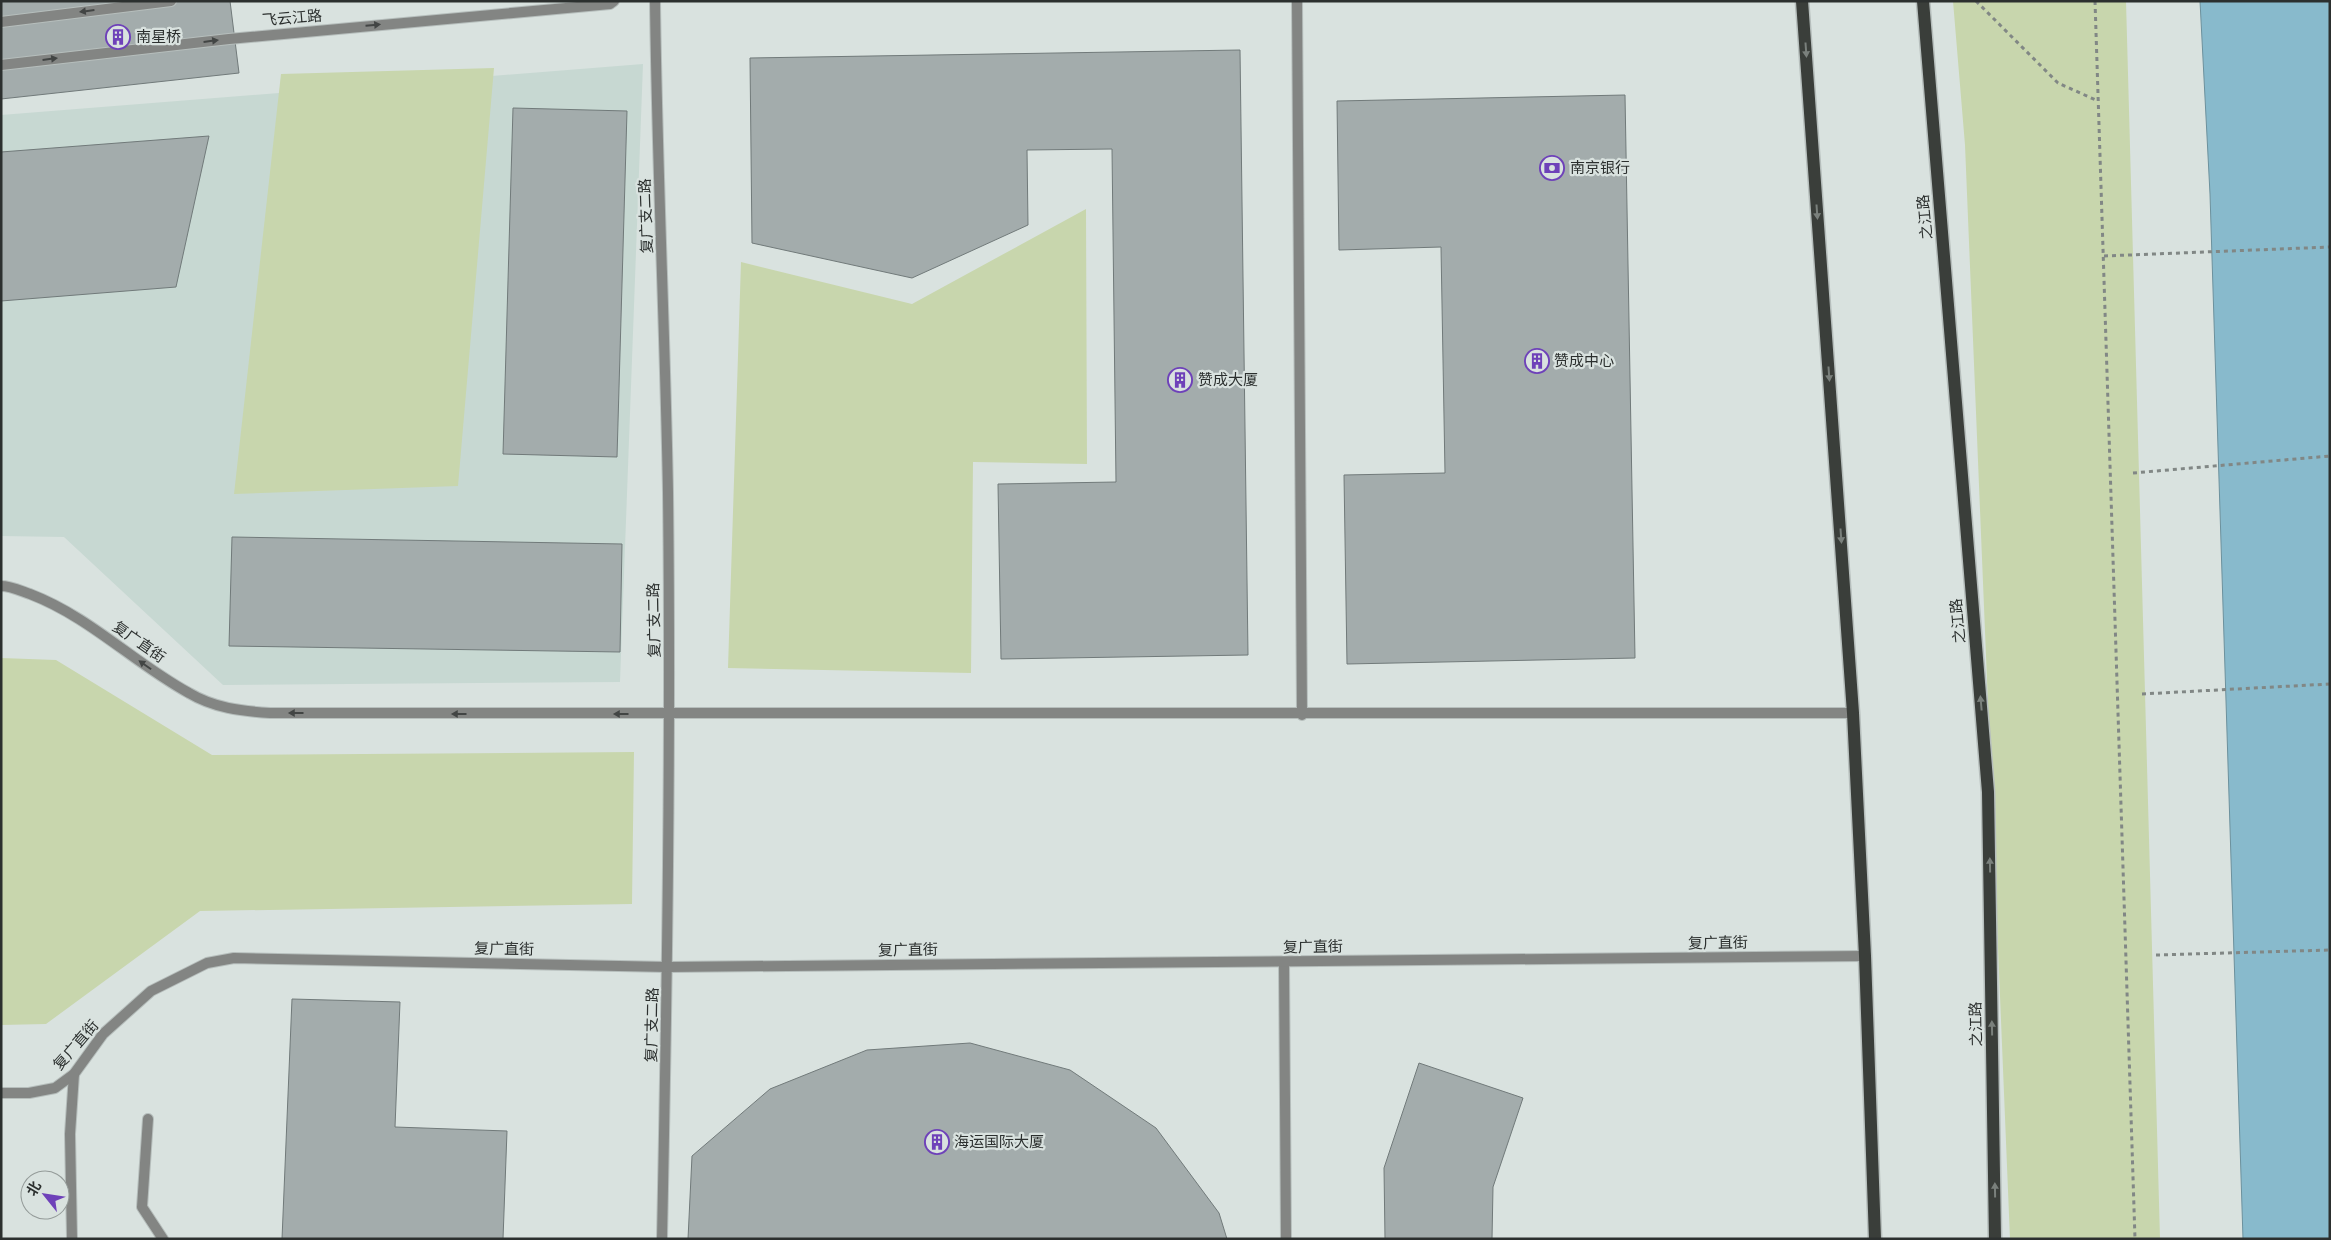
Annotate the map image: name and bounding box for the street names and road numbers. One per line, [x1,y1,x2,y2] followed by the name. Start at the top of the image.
[261,7,323,29] street label: 飞云江路
[637,178,655,254] street label: 复广支二路
[1915,194,1935,240] street label: 之江路
[645,582,663,658] street label: 复广支二路
[1948,598,1968,644] street label: 之江路
[110,618,168,666] street label: 复广直街
[1688,934,1748,952] street label: 复广直街
[1283,938,1343,956] street label: 复广直街
[474,940,534,958] street label: 复广直街
[878,941,938,959] street label: 复广直街
[643,987,661,1063] street label: 复广支二路
[1968,1001,1984,1047] street label: 之江路
[50,1017,102,1073] street label: 复广直街

